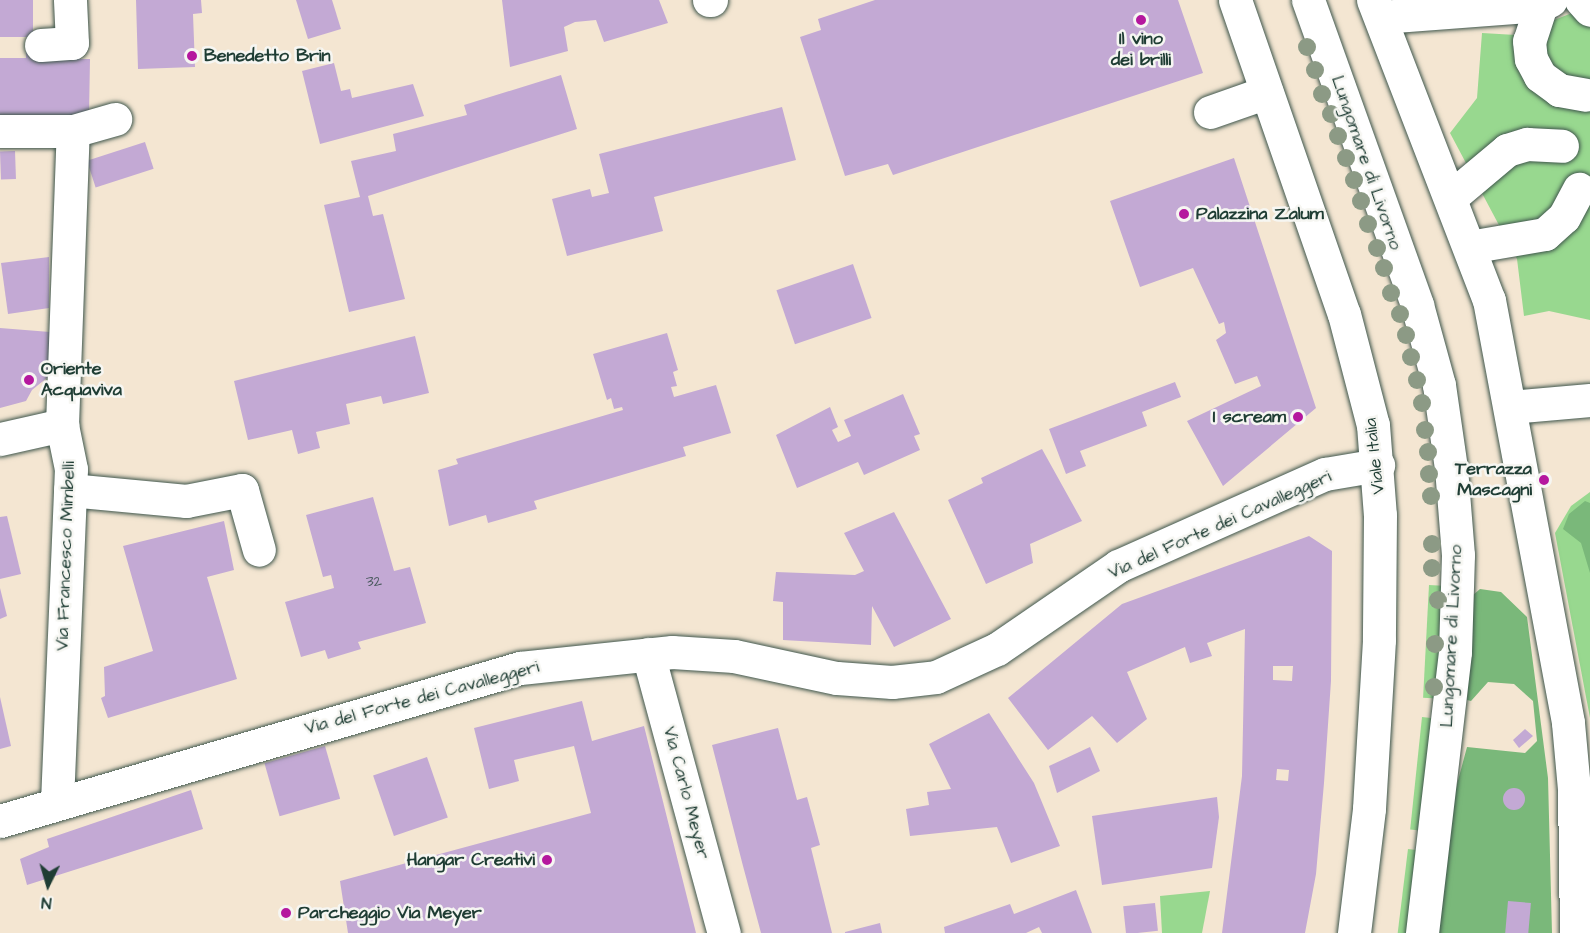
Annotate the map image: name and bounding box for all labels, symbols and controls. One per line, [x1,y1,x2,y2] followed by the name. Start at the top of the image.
[1134,13,1148,27] marker: Il vino dei brilli
[1111,29,1171,72] place label: Il vino dei brilli
[204,45,331,67] place label: Benedetto Brin
[185,49,199,63] marker: Benedetto Brin
[1326,73,1406,253] street label: Lungomare di Livorno
[1196,203,1324,225] place label: Palazzina Zalum
[1177,207,1191,221] marker: Palazzina Zalum
[41,359,122,401] place label: Oriente Acquaviva
[22,373,36,387] marker: Oriente Acquaviva
[1213,406,1286,428] place label: I scream
[1291,410,1305,424] marker: I scream
[1360,417,1390,495] street label: Viale Italia
[1455,459,1532,502] place label: Terrazza Mascagni
[52,461,80,651] street label: Via Francesco Mimbelli
[1105,466,1335,584] street label: Via del Forte dei Cavalleggeri
[1537,473,1551,487] marker: Terrazza Mascagni
[1436,544,1468,728] street label: Lungomare di Livorno
[366,573,382,591] house number: 32
[302,656,542,740] street label: Via del Forte dei Cavalleggeri
[658,724,714,862] street label: Via Carlo Meyer
[407,849,535,871] place label: Hangar Creativi
[540,853,554,867] marker: Hangar Creativi
[18,855,78,915] north arrow
[40,892,52,914] text: N
[298,902,482,924] place label: Parcheggio Via Meyer
[279,906,293,920] marker: Parcheggio Via Meyer

